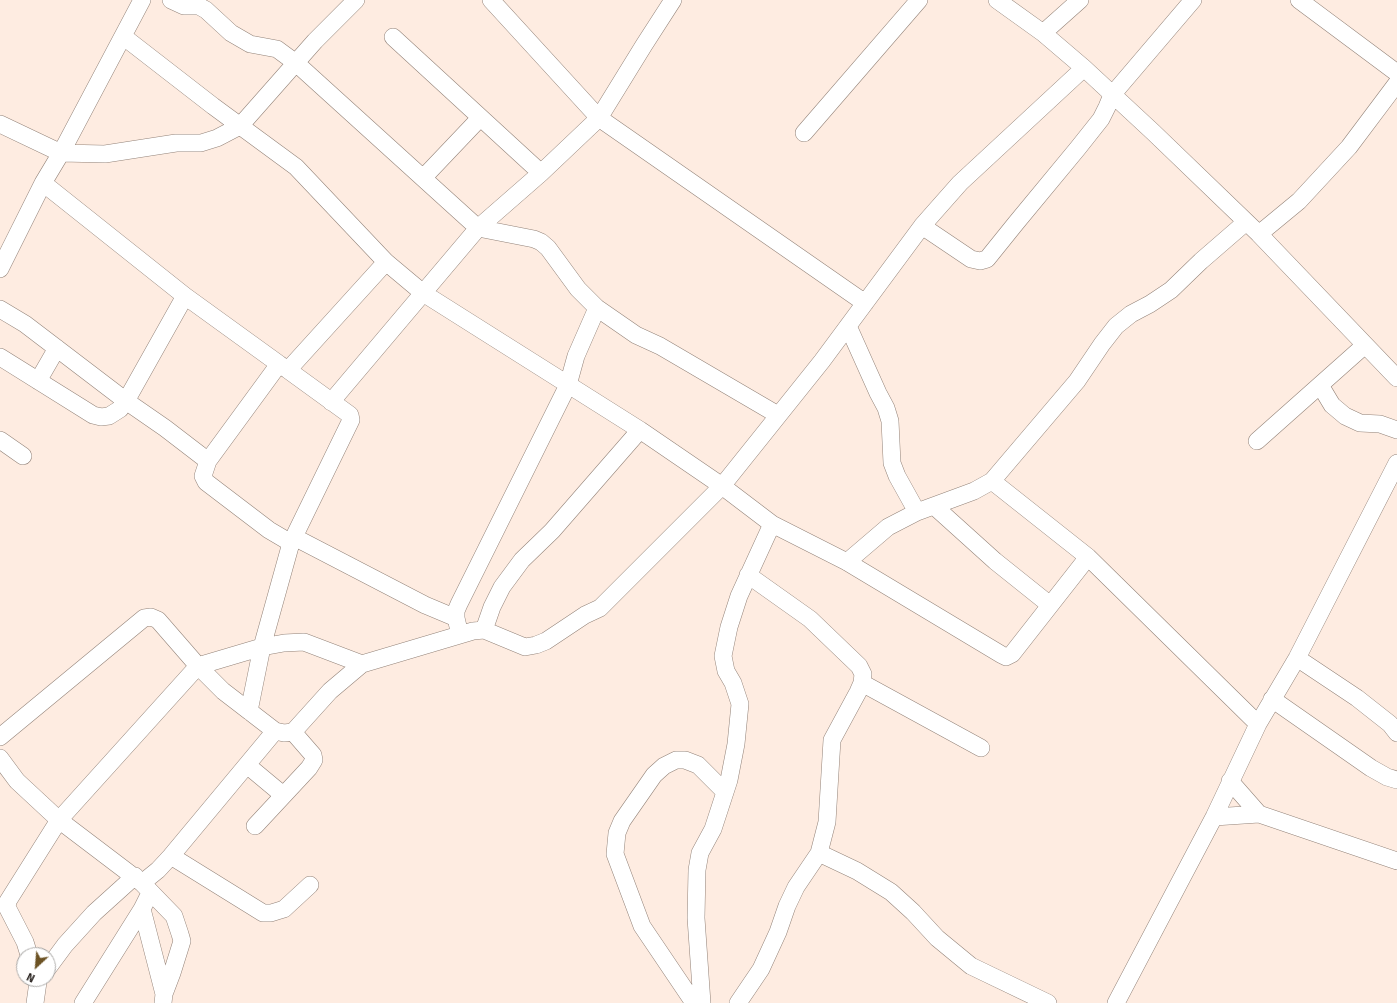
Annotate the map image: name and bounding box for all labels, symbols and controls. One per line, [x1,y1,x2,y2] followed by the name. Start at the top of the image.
[16,947,56,987] north arrow
[25,970,37,985] text: N

